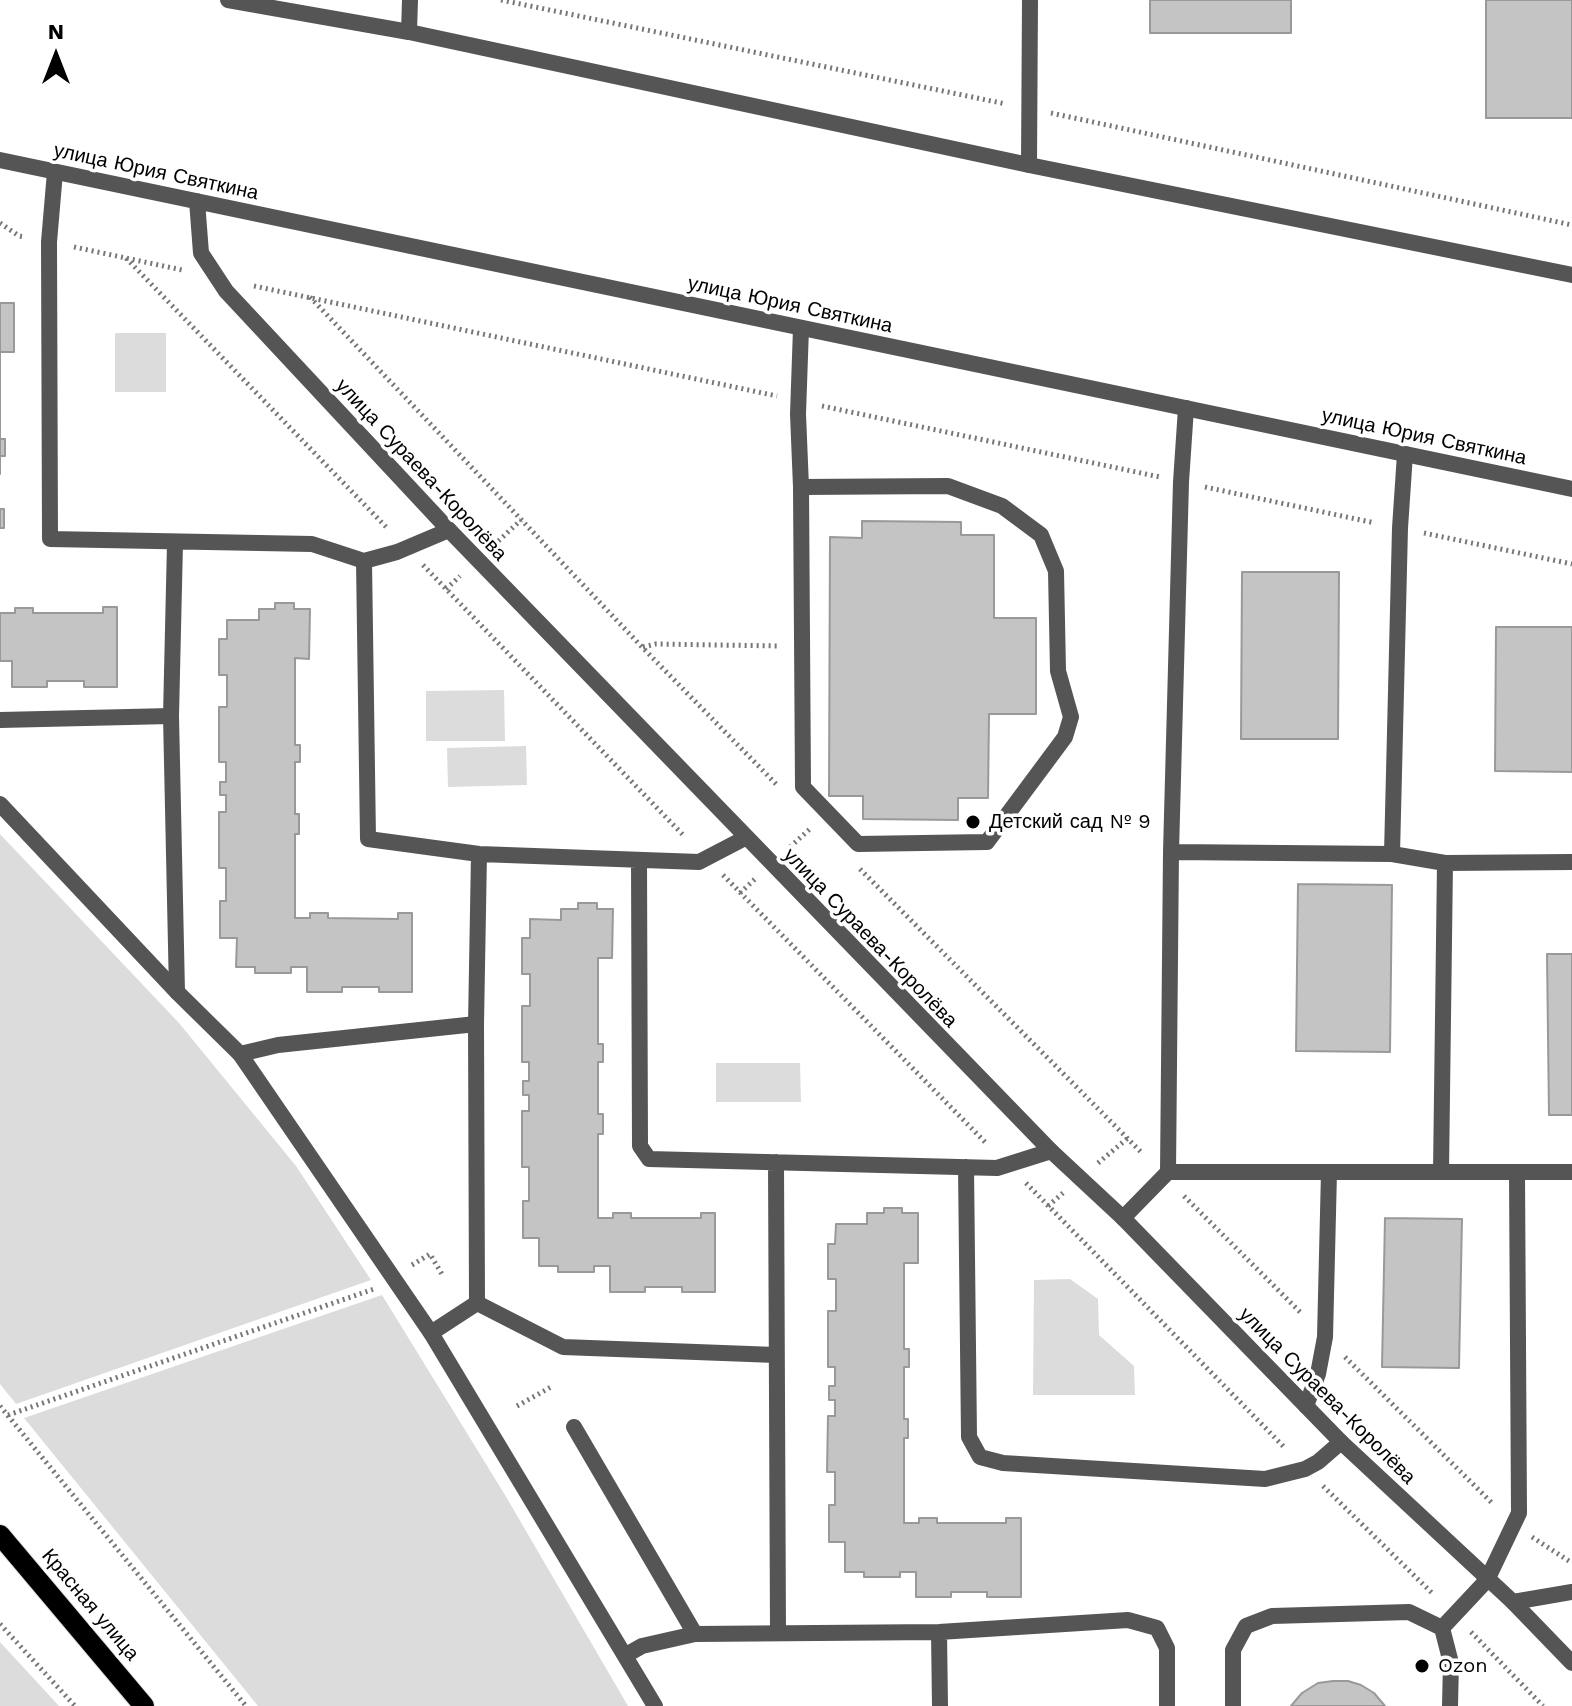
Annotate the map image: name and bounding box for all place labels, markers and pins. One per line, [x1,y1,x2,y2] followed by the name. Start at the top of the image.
[989,810,1151,834] place label: Детский сад № 9
[964,813,982,831] marker: Детский сад № 9
[1438,1654,1488,1678] place label: Ozon
[1413,1657,1431,1675] marker: Ozon

